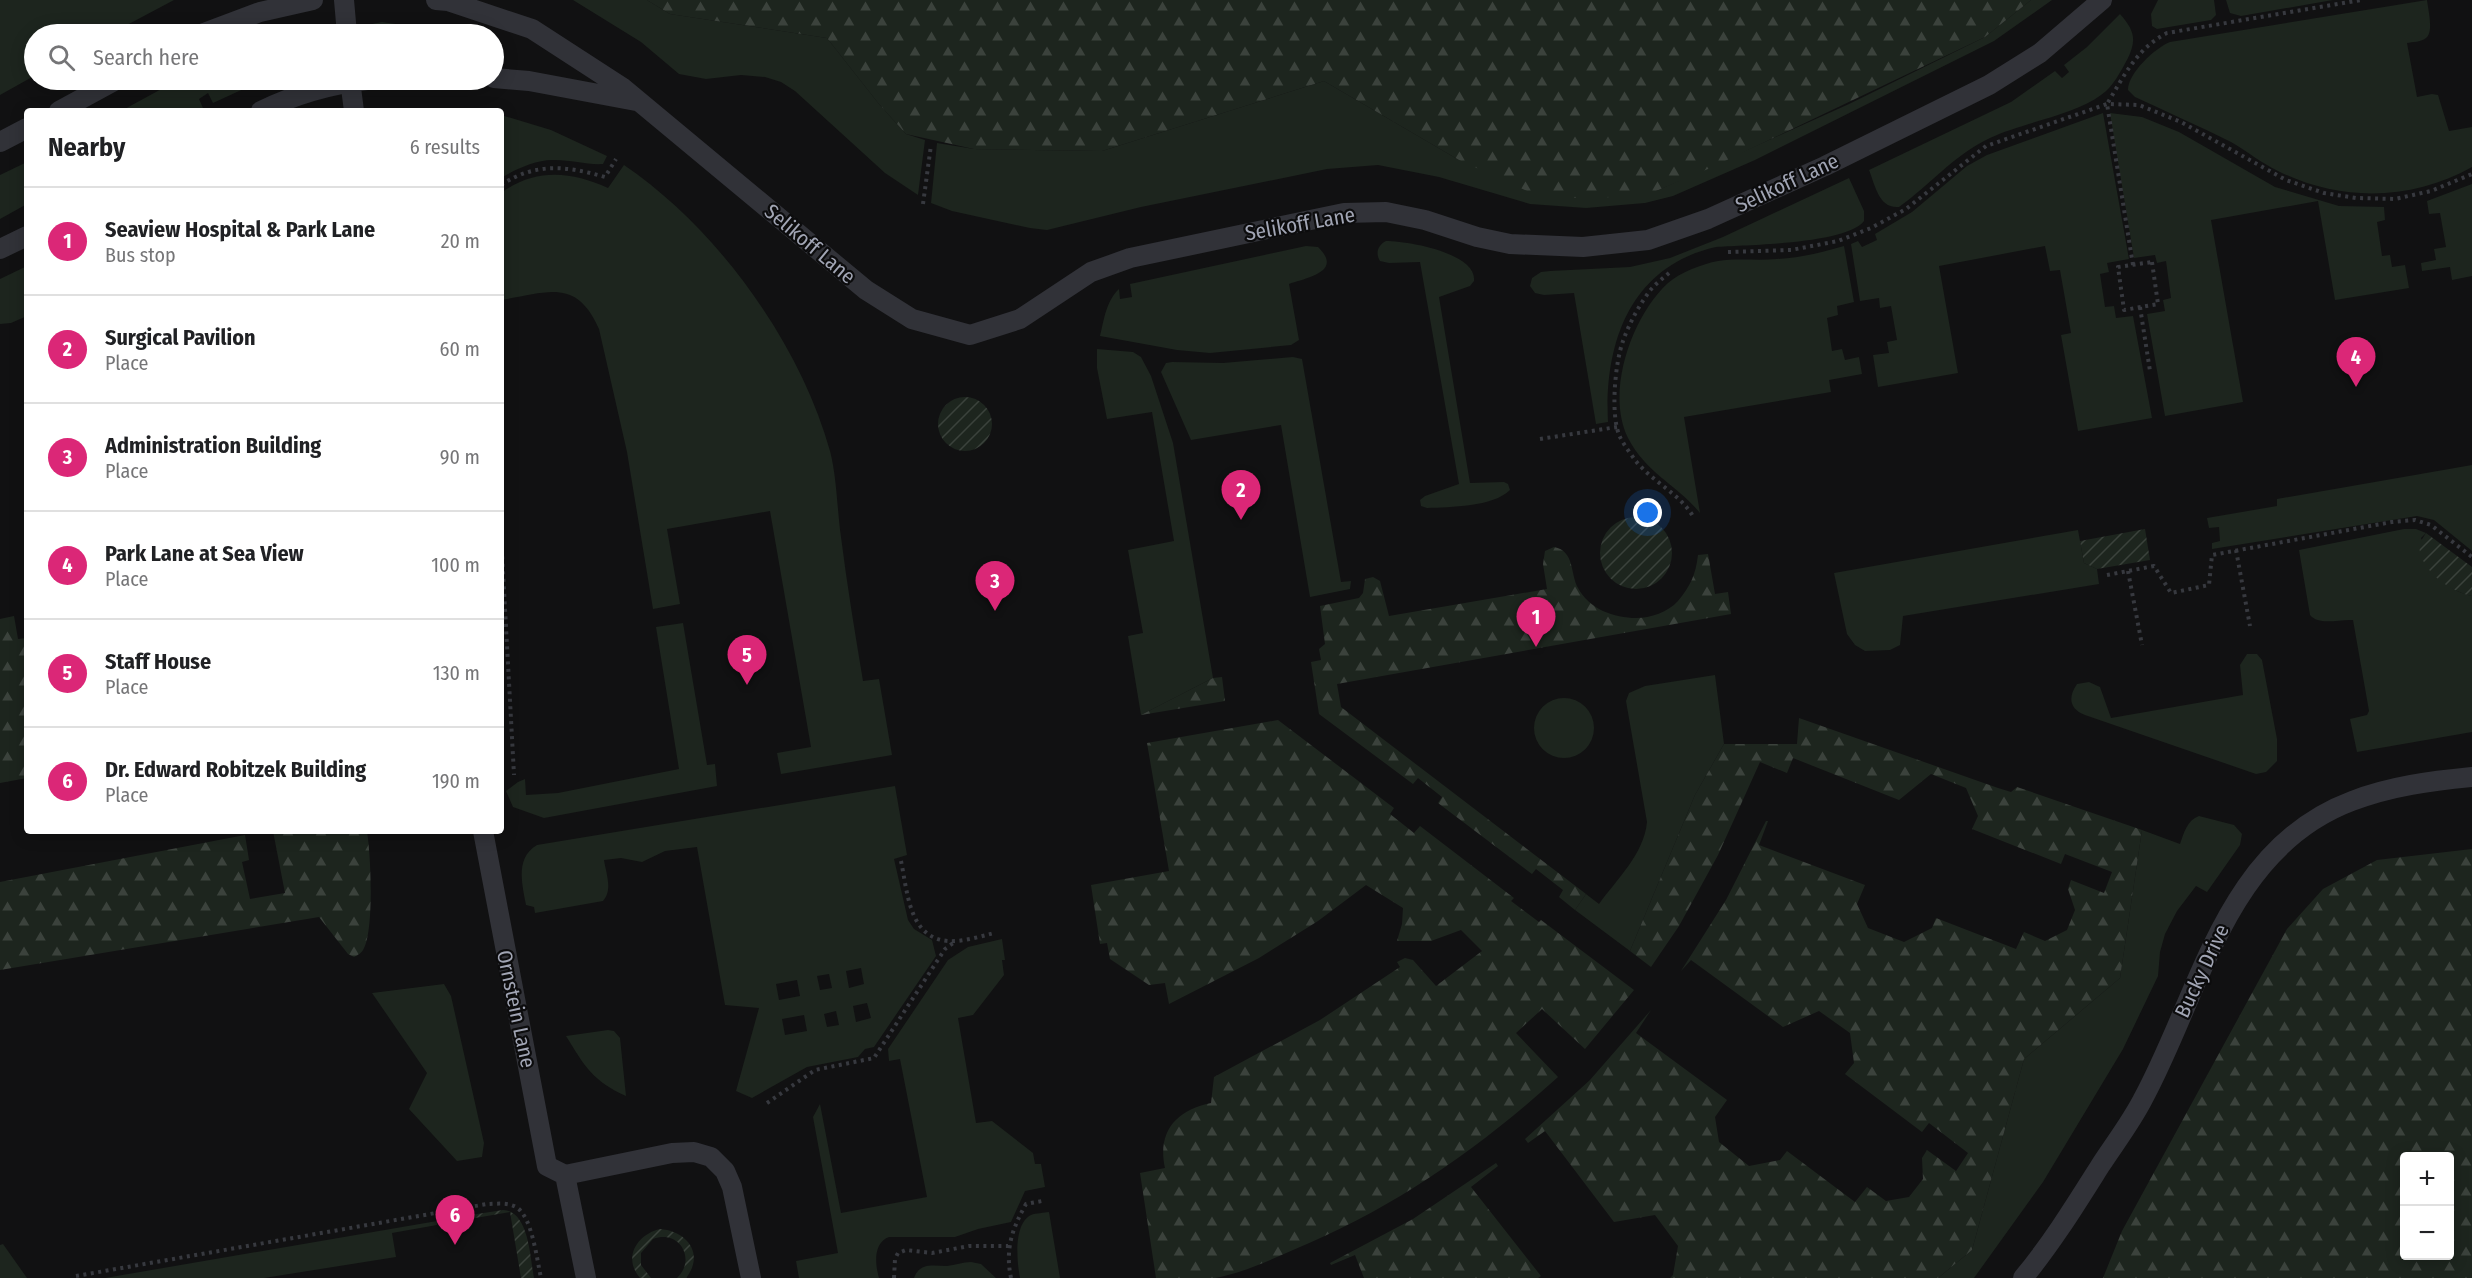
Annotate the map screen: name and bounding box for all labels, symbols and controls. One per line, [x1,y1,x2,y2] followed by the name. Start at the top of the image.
[24,24,504,90] search box
[45,41,78,74] icon: search
[93,44,199,71] text: Search here
[48,132,125,163] text: Nearby
[410,135,480,159] text: 6 results
[1731,148,1843,218] street label: Selikoff Lane
[759,198,861,290] street label: Selikoff Lane
[1243,202,1357,246] street label: Selikoff Lane
[105,216,375,243] text: Seaview Hospital & Park Lane
[63,229,72,253] text: 1
[441,229,480,253] text: 20 m
[105,243,176,267] text: Bus stop
[105,324,256,351] text: Surgical Pavilion
[63,337,72,361] text: 2
[440,337,480,361] text: 60 m
[2336,338,2376,387] pin: 4
[105,351,148,375] text: Place
[105,432,321,459] text: Administration Building
[63,445,72,469] text: 3
[440,445,480,469] text: 90 m
[105,459,148,483] text: Place
[1222,470,1260,520] pin: 2
[1633,498,1662,527] your location
[105,540,304,567] text: Park Lane at Sea View
[62,553,73,577] text: 4
[431,553,480,577] text: 100 m
[976,562,1014,611] pin: 3
[105,567,148,591] text: Place
[1516,598,1556,647] pin: 1
[728,636,766,685] pin: 5
[105,648,211,675] text: Staff House
[63,661,72,685] text: 5
[433,661,480,685] text: 130 m
[105,675,148,699] text: Place
[105,756,366,783] text: Dr. Edward Robitzek Building
[62,769,73,793] text: 6
[432,769,480,793] text: 190 m
[105,783,148,807] text: Place
[2169,920,2235,1022] street label: Bucky Drive
[491,948,541,1070] street label: Ornstein Lane
[2400,1152,2454,1260] map controls
[2400,1152,2454,1206] button: +
[436,1196,474,1245] pin: 6
[2400,1206,2454,1260] button: −

